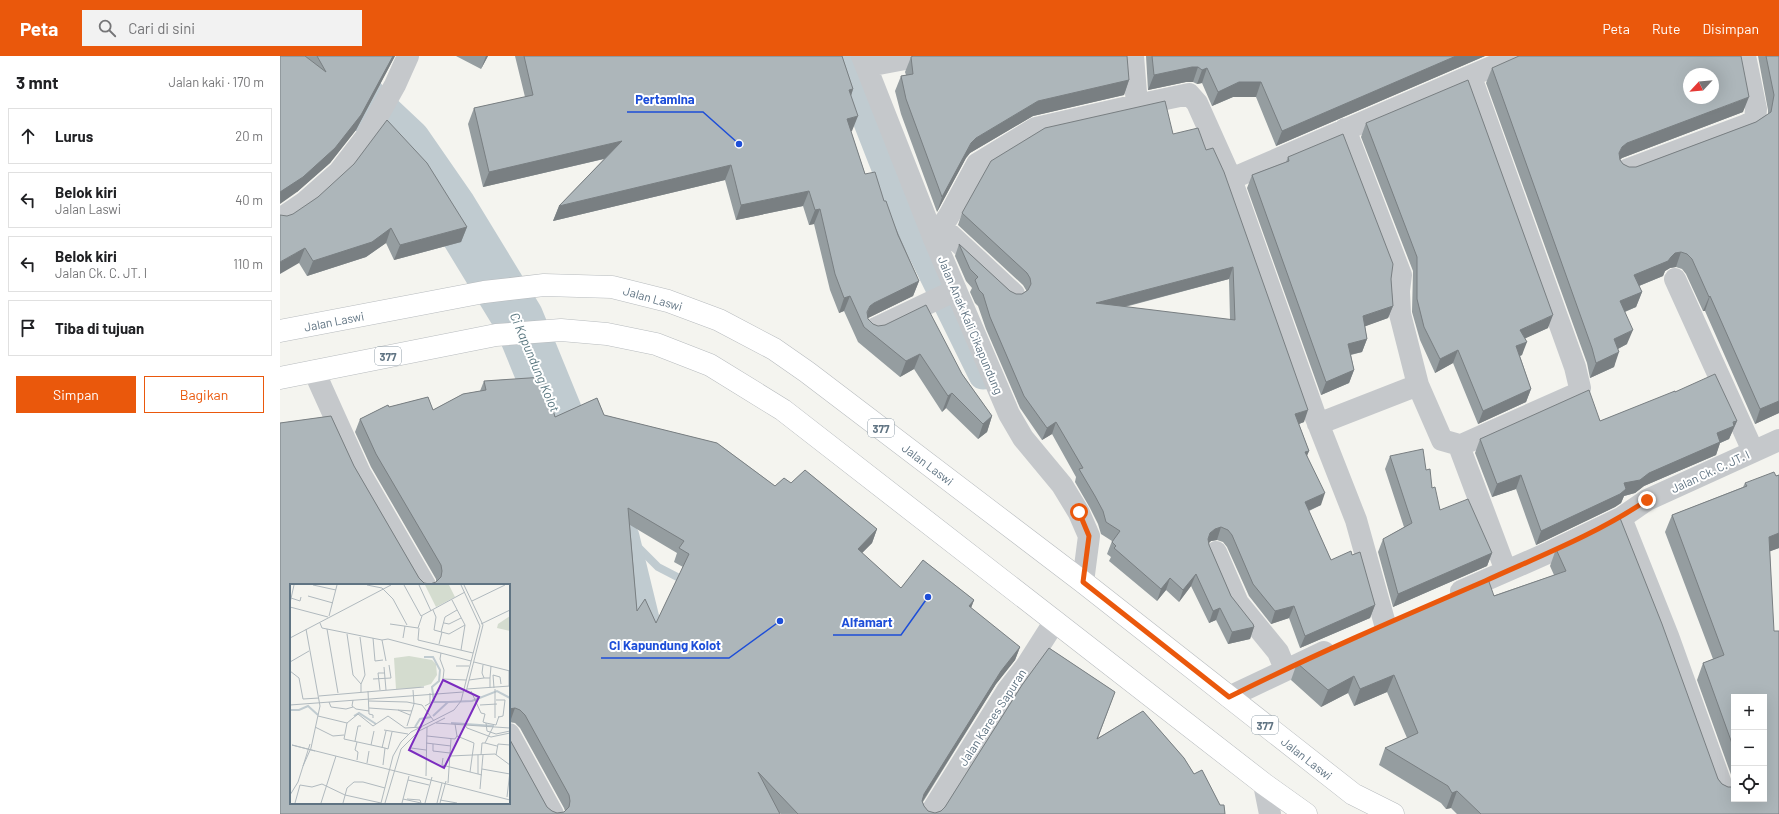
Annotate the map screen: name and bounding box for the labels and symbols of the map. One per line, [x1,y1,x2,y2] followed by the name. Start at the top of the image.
[1683,68,1719,104] north arrow
[627,87,703,112] callout: Pertamina
[635,91,695,107] text: Pertamina
[936,254,1006,396] street label: Jalan Anak Kali Cikapundung
[622,283,684,313] street label: Jalan Laswi
[303,308,365,334] street label: Jalan Laswi
[507,310,563,415] water label: Ci Kapundung Kolot
[375,347,401,365] road number: 377
[868,419,894,437] road number: 377
[899,440,957,488] street label: Jalan Laswi
[1669,447,1751,495] street label: Jalan Ck. C. JT. I
[1638,491,1656,509] route end
[1070,503,1088,521] route start
[290,584,510,804] inset map
[833,610,901,635] callout: Alfamart
[841,614,893,630] text: Alfamart
[601,633,729,658] callout: Ci Kapundung Kolot
[609,637,721,653] text: Ci Kapundung Kolot
[955,666,1029,768] street label: Jalan Karees Sapuran
[1252,716,1278,734] road number: 377
[1279,734,1335,782] street label: Jalan Laswi

